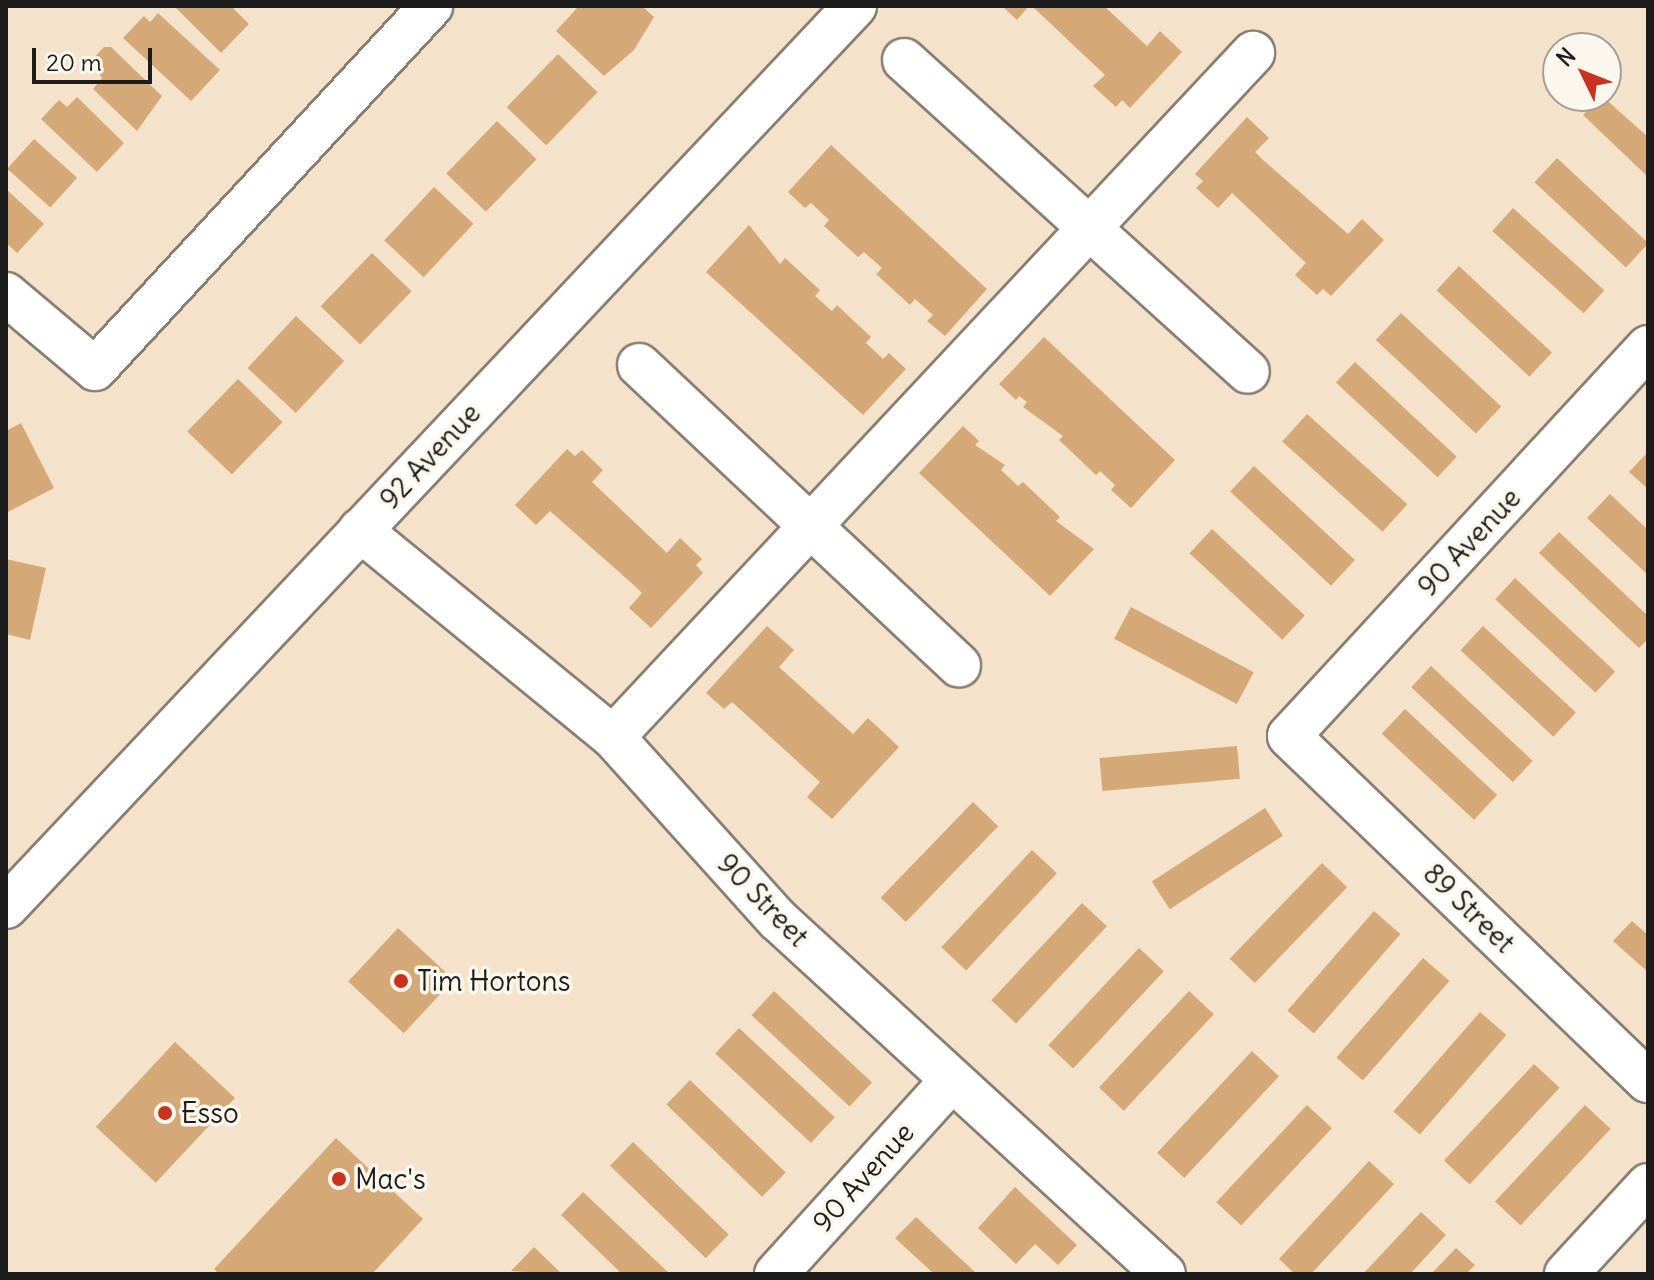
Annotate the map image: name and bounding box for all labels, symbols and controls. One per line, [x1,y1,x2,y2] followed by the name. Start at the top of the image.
[36,32,156,82] scale bar
[1542,32,1622,112] north arrow
[1550,42,1581,72] text: N
[46,47,102,77] text: 20 m
[373,396,487,516] street label: 92 Avenue
[1411,481,1527,603] street label: 90 Avenue
[711,847,815,953] street label: 90 Street
[1416,856,1522,960] street label: 89 Street
[417,964,571,998] place label: Tim Hortons
[392,972,410,990] marker: Tim Hortons
[181,1096,239,1130] place label: Esso
[156,1104,174,1122] marker: Esso
[805,1116,921,1238] street label: 90 Avenue
[355,1162,426,1196] place label: Mac's
[330,1170,348,1188] marker: Mac's

